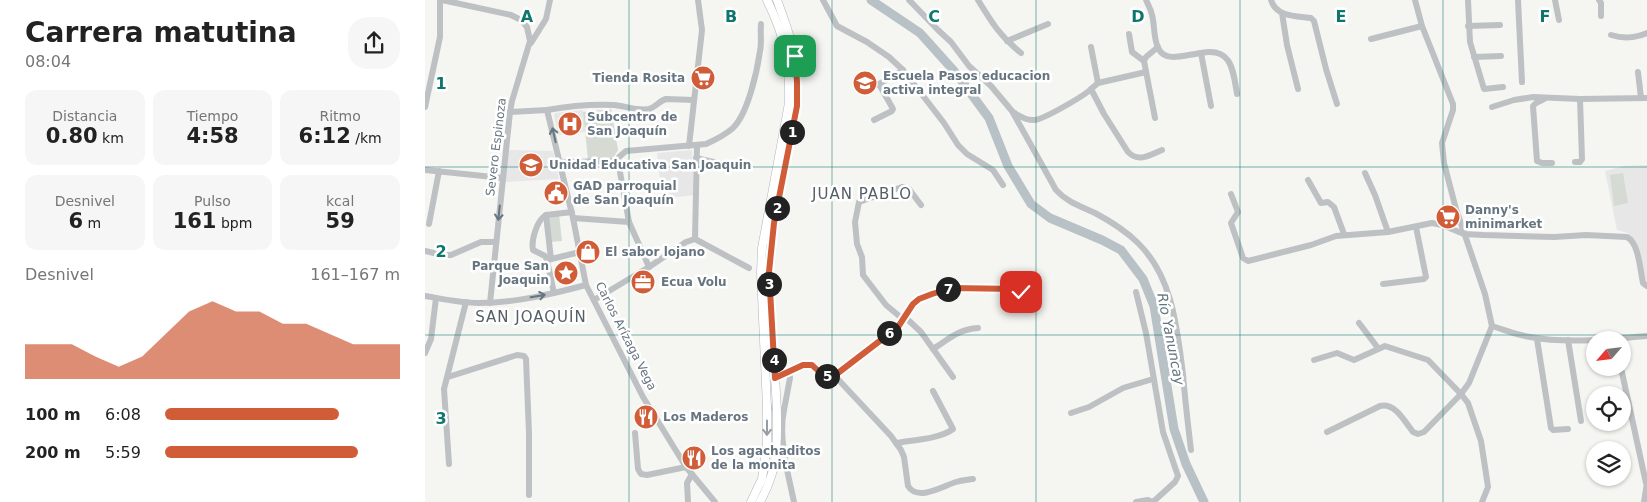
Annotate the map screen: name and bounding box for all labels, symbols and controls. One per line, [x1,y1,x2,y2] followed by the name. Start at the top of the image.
[521,7,534,26] text: A
[725,7,737,26] text: B
[928,7,940,26] text: C
[1131,7,1145,26] text: D
[1336,7,1346,26] text: E
[1540,7,1550,26] text: F
[25,16,297,49] text: Carrera matutina
[348,17,400,69] button: share
[774,35,816,77] pin
[781,42,809,70] icon: arrive
[25,52,71,71] text: 08:04
[690,65,716,91] supermarket icon: Tienda Rosita
[883,69,1050,97] place label: Escuela Pasos educacion activa integral
[852,70,878,96] school or university icon: Escuela Pasos educacion activa integral
[593,71,685,85] place label: Tienda Rosita
[435,74,447,93] text: 1
[483,97,509,197] street label: Severo Espinoza
[52,108,117,124] text: Distancia
[187,108,238,124] text: Tiempo
[320,108,361,124] text: Ritmo
[587,110,677,138] place label: Subcentro de San Joaquín
[557,111,583,137] hospital icon: Subcentro de San Joaquín
[779,120,805,144] pin: 1
[46,124,98,148] text: 0.80
[186,124,239,148] text: 4:58
[299,124,351,148] text: 6:12
[788,124,797,140] text: 1
[549,128,558,144] one-way arrow
[98,130,124,146] text: km
[351,130,382,146] text: /km
[518,152,544,178] school or university icon: Unidad Educativa San Joaquin
[549,158,751,172] place label: Unidad Educativa San Joaquin
[573,179,677,207] place label: GAD parroquial de San Joaquín
[543,180,569,206] public building icon: GAD parroquial de San Joaquín
[811,185,912,203] district label: JUAN PABLO
[55,193,115,209] text: Desnivel
[194,193,231,209] text: Pulso
[326,193,354,209] text: kcal
[765,196,789,220] pin: 2
[773,200,782,216] text: 2
[1465,203,1543,231] place label: Danny's minimarket
[494,204,504,220] one-way arrow
[1435,204,1461,230] supermarket icon: Danny's minimarket
[68,209,83,233] text: 6
[173,209,216,233] text: 161
[326,209,355,233] text: 59
[83,215,101,231] text: m
[216,215,252,231] text: bpm
[575,239,601,265] shop icon: El sabor lojano
[435,242,447,261] text: 2
[605,245,705,259] place label: El sabor lojano
[472,259,549,287] place label: Parque San Joaquin
[553,260,579,286] place icon: Parque San Joaquin
[25,265,94,284] text: Desnivel
[310,265,400,284] text: 161–167 m
[630,269,656,295] office icon: Ecua Volu
[1000,271,1042,313] pin
[757,272,781,296] pin: 3
[661,275,727,289] place label: Ecua Volu
[765,276,774,292] text: 3
[935,276,961,302] pin: 7
[1007,278,1035,306] icon: check
[593,279,659,393] street label: Carlos Arízaga Vega
[944,281,953,297] text: 7
[529,290,545,300] one-way arrow
[1154,291,1188,387] water label: Río Yanuncay
[475,307,587,326] district label: SAN JOAQUÍN
[877,320,901,346] pin: 6
[885,325,894,341] text: 6
[1586,331,1631,376] north arrow
[1586,331,1631,486] map controls
[761,348,787,372] pin: 4
[770,352,779,368] text: 4
[815,364,839,388] pin: 5
[823,368,832,384] text: 5
[1586,386,1631,431] button: locate
[633,404,659,430] restaurant icon: Los Maderos
[25,405,81,424] text: 100 m
[105,405,141,424] text: 6:08
[435,409,447,428] text: 3
[663,410,748,424] place label: Los Maderos
[762,419,772,435] one-way arrow
[1586,441,1631,486] button: layers
[25,443,81,462] text: 200 m
[105,443,141,462] text: 5:59
[711,444,821,472] place label: Los agachaditos de la monita
[681,445,707,471] restaurant icon: Los agachaditos de la monita

